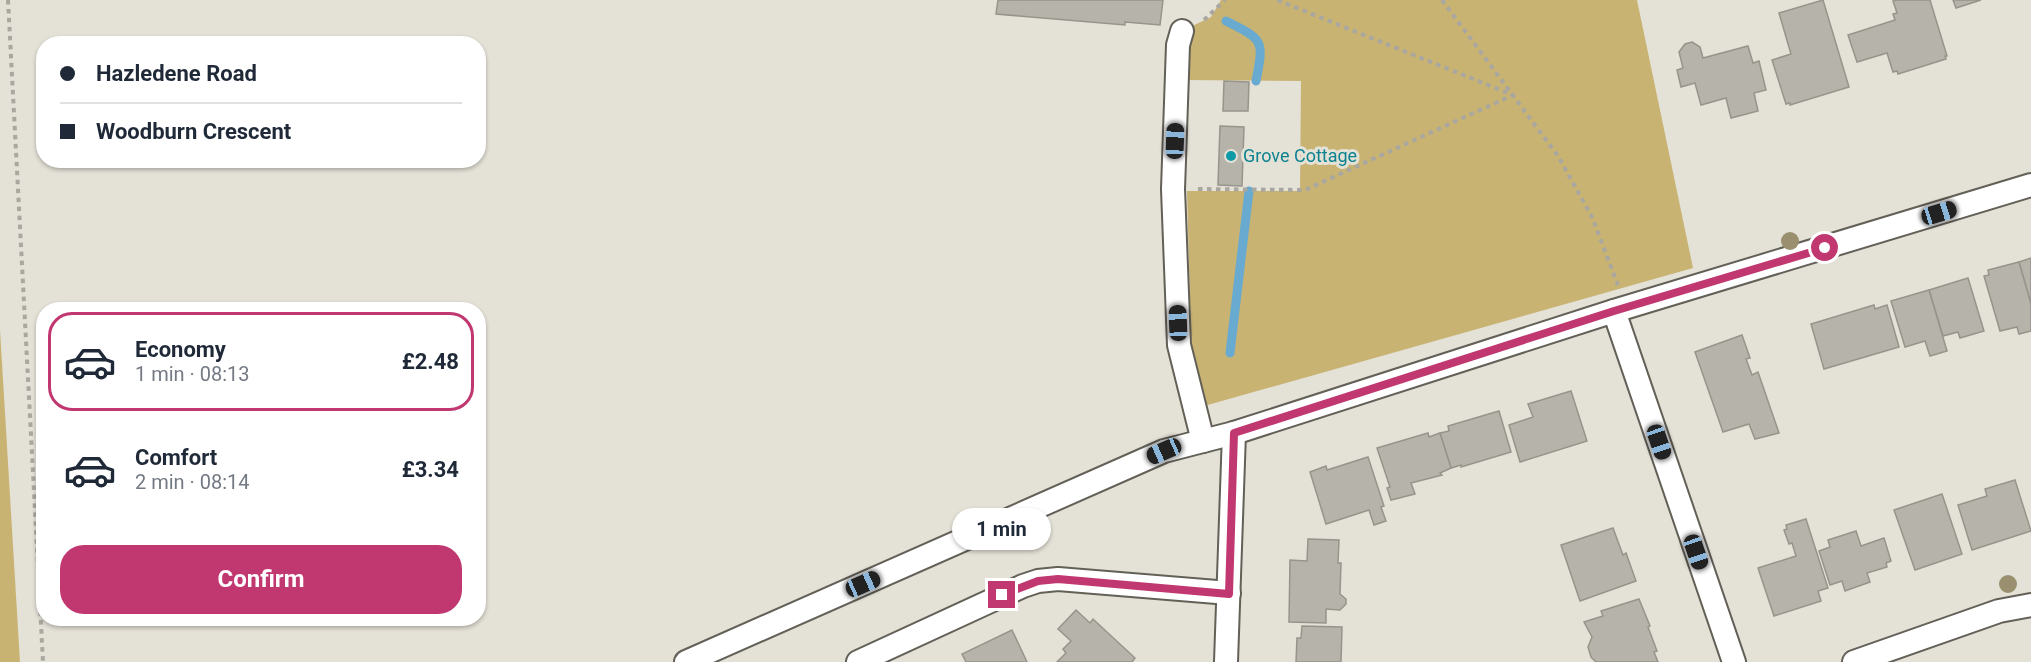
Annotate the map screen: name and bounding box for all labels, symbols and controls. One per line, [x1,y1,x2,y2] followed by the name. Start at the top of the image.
[96,61,257,86] text: Hazledene Road
[96,119,291,144] text: Woodburn Crescent
[1165,123,1185,159] car
[1243,145,1357,166] place label: Grove Cottage
[1224,149,1238,163] marker: Grove Cottage
[1919,199,1959,227] car
[1811,234,1838,261] route start
[1168,305,1188,341] car
[63,335,117,389] icon: car
[135,337,226,362] text: Economy
[402,349,459,374] text: £2.48
[135,362,250,386] text: 1 min · 08:13
[1645,422,1673,462] car
[1144,435,1184,467] car
[63,443,117,497] icon: car
[135,445,217,470] text: Comfort
[402,457,459,482] text: £3.34
[135,470,250,494] text: 2 min · 08:14
[952,508,1052,550] callout: 1 min
[976,517,1027,541] text: 1 min
[1682,532,1710,572] car
[60,545,462,614] button: Confirm
[843,568,883,600] car
[988,581,1015,608] route end

